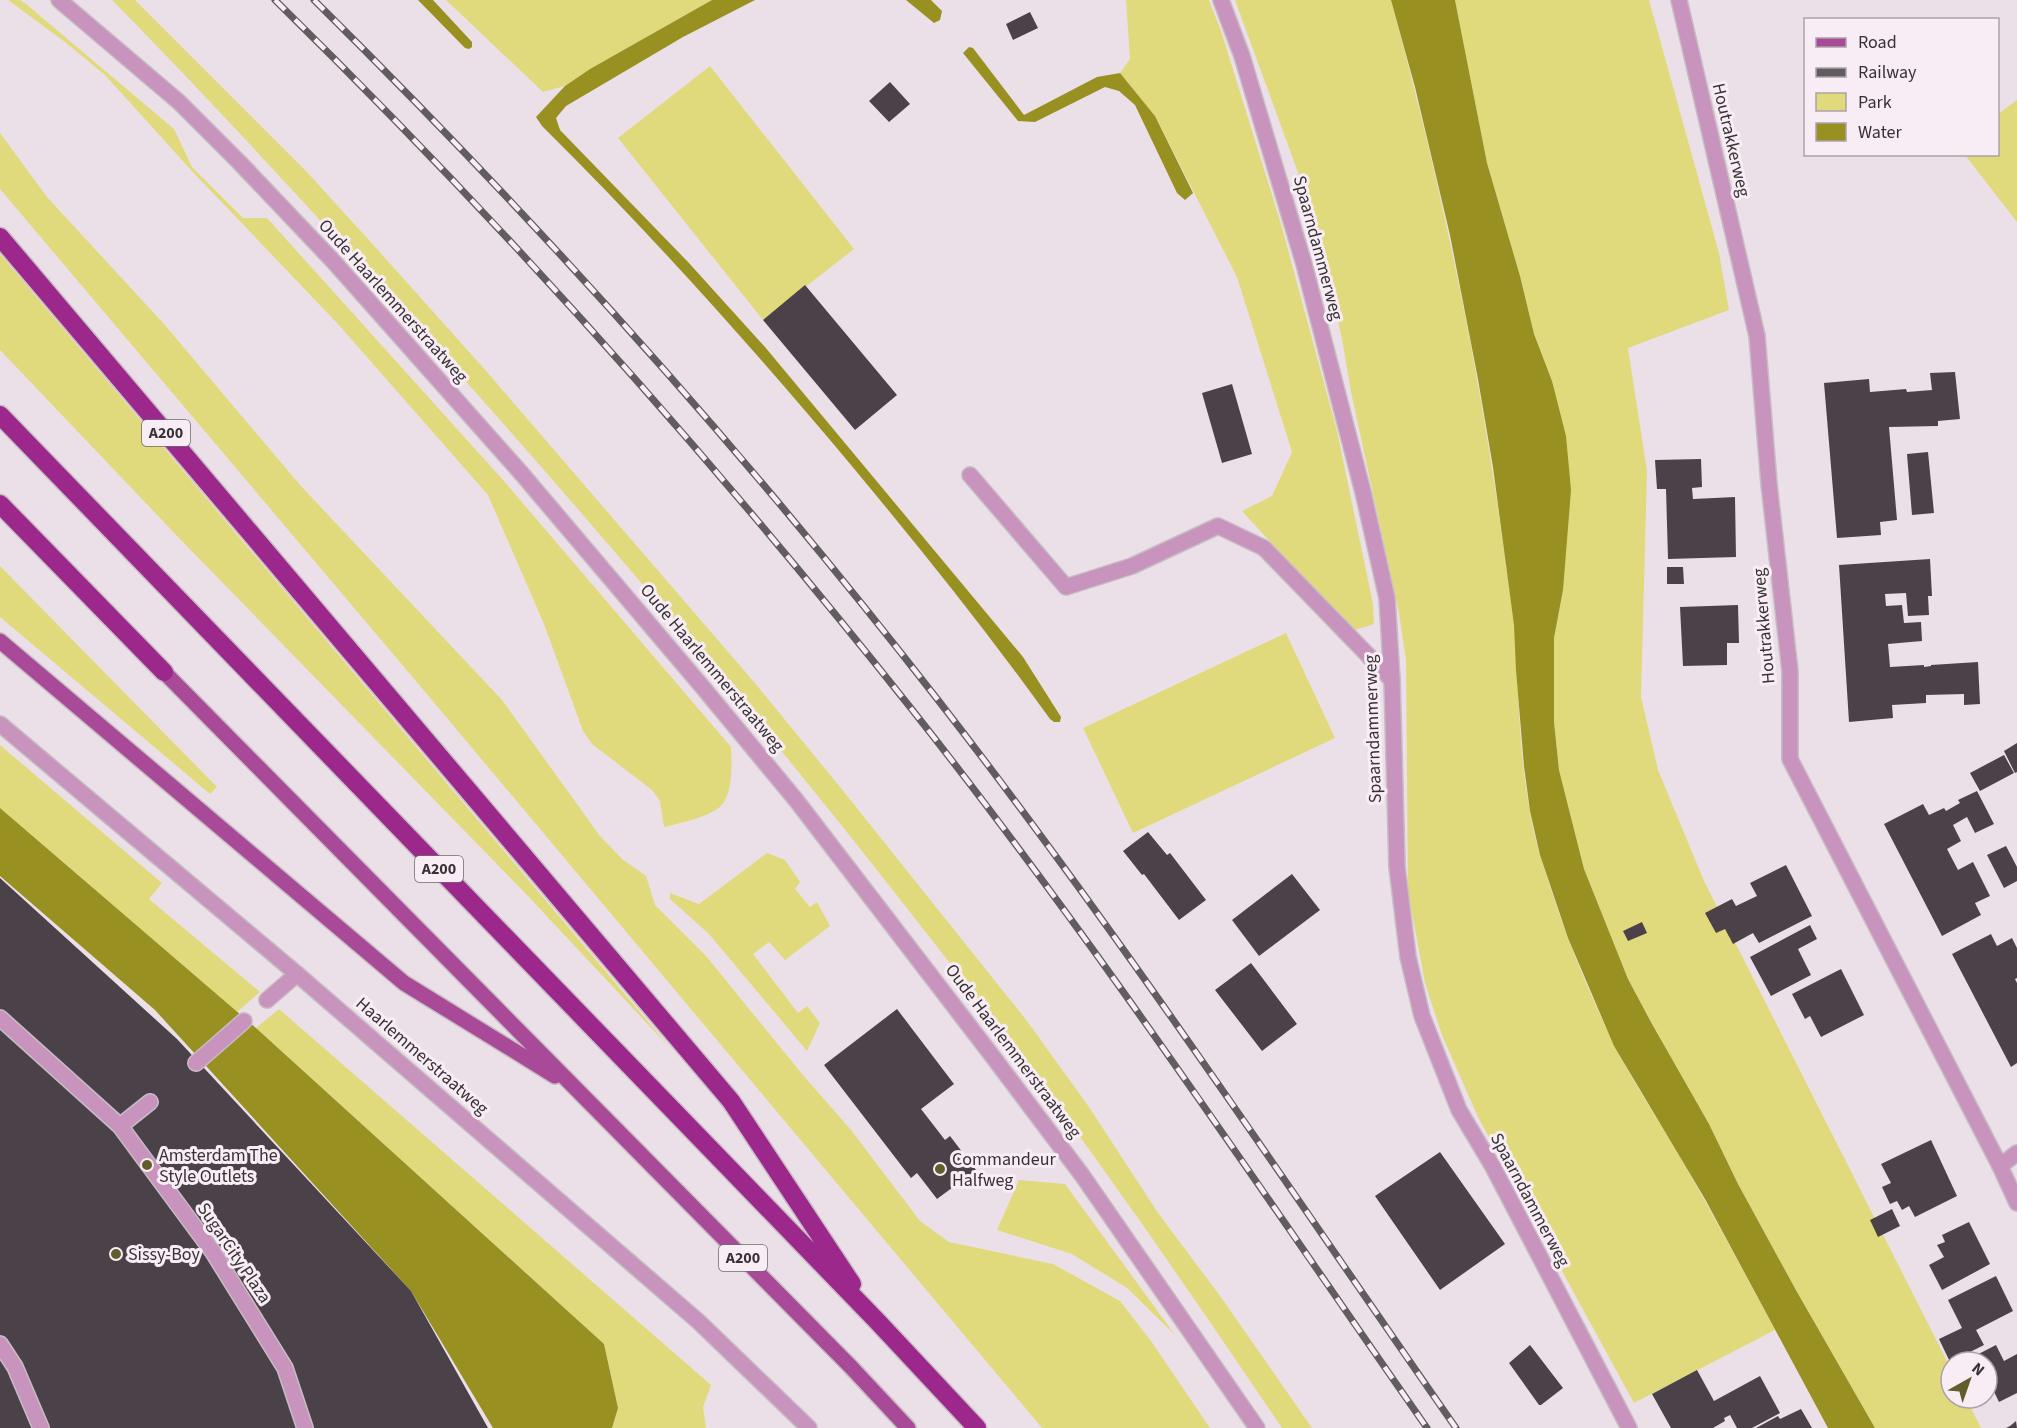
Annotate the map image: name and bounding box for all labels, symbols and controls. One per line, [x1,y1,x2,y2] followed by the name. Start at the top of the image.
[1804,18,1999,156] legend
[1858,30,1897,55] text: Road
[1858,60,1917,85] text: Railway
[1706,81,1756,199] street label: Houtrakkerweg
[1858,90,1892,115] text: Park
[1858,120,1902,145] text: Water
[1287,173,1349,323] street label: Spaarndammerweg
[313,214,473,388] street label: Oude Haarlemmerstraatweg
[142,420,190,446] road number: A200
[1746,567,1782,685] street label: Houtrakkerweg
[634,579,790,757] street label: Oude Haarlemmerstraatweg
[1358,654,1388,804] street label: Spaarndammerweg
[415,856,463,882] road number: A200
[939,959,1087,1143] street label: Oude Haarlemmerstraatweg
[350,991,494,1121] street label: Haarlemmerstraatweg
[1484,1128,1576,1272] street label: Spaarndammerweg
[159,1143,278,1189] place label: Amsterdam The Style Outlets
[952,1147,1057,1193] place label: Commandeur Halfweg
[140,1158,154,1172] marker: Amsterdam The Style Outlets
[933,1162,947,1176] marker: Commandeur Halfweg
[191,1198,277,1308] street label: SugarCity Plaza
[128,1242,200,1267] place label: Sissy-Boy
[719,1245,767,1271] road number: A200
[109,1247,123,1261] marker: Sissy-Boy
[1939,1350,1999,1410] north arrow
[1967,1357,1989,1381] text: N

